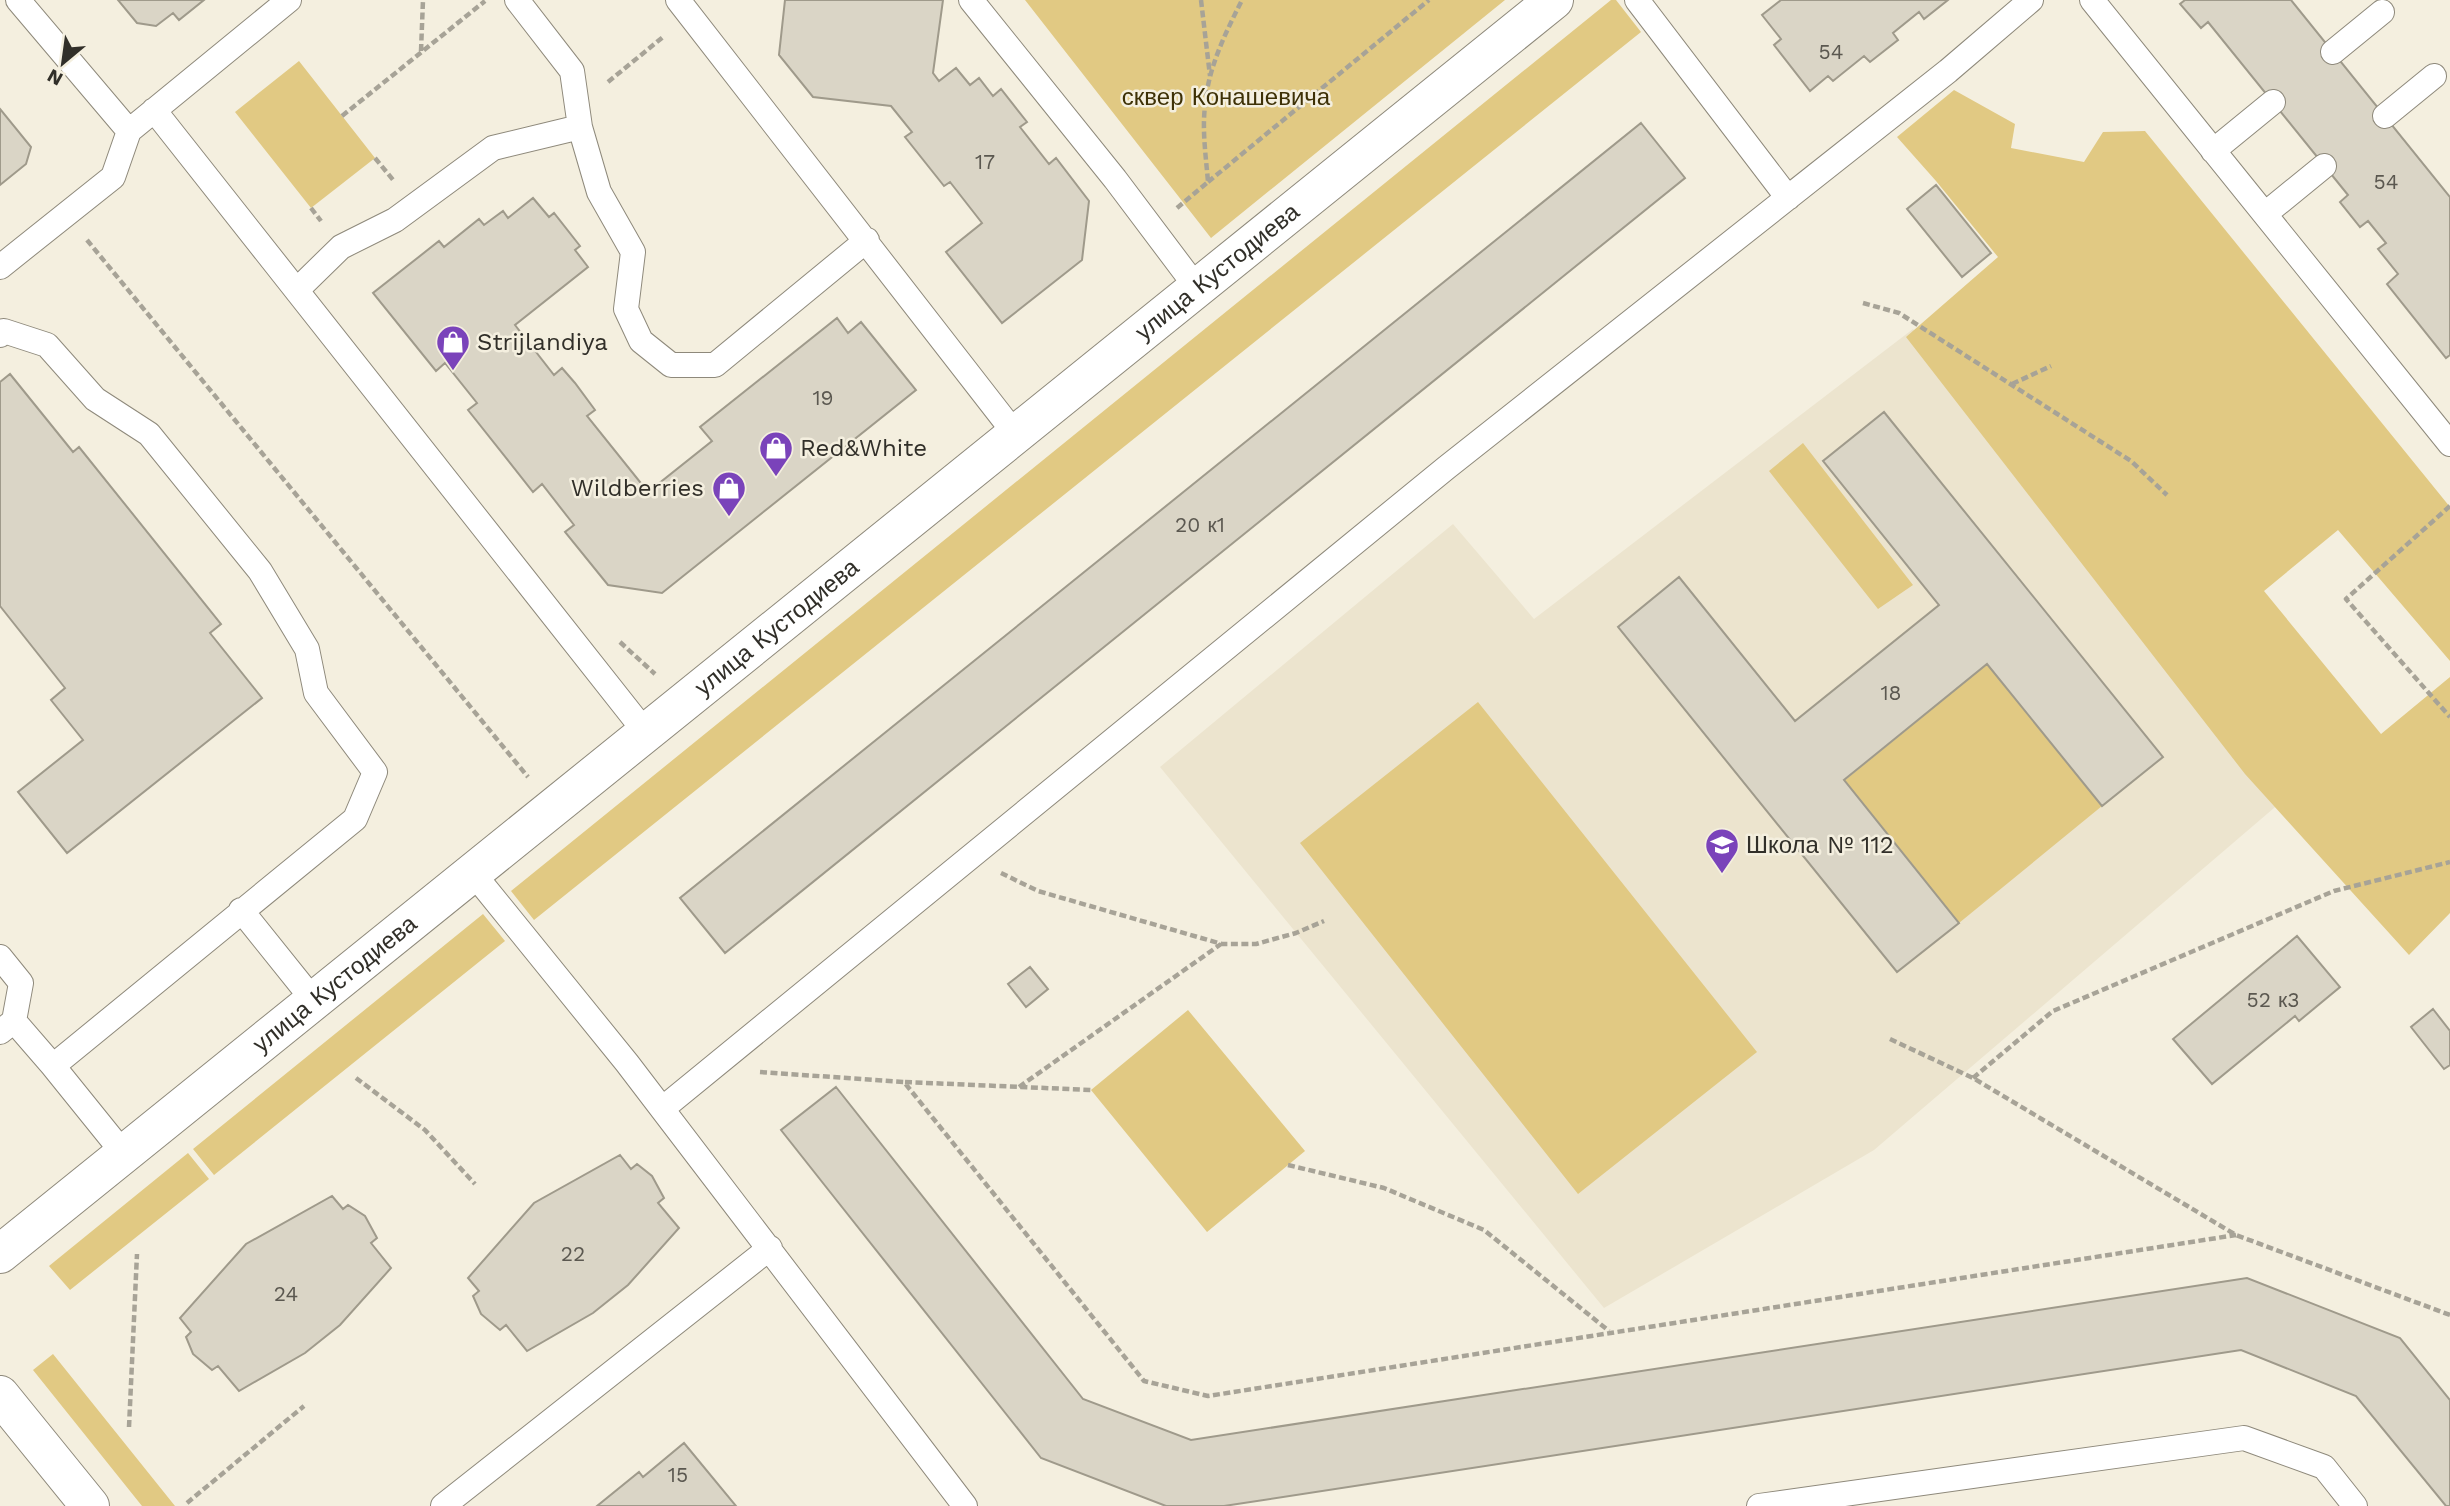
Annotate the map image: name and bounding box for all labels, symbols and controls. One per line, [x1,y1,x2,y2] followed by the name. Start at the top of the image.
[28,28,98,98] north arrow
[1818,39,1844,64] house number: 54
[43,64,67,91] text: N
[1122,83,1331,111] park label: сквер Конашевича
[975,149,995,174] house number: 17
[2373,169,2399,194] house number: 54
[1130,197,1305,346] street label: улица Кустодиева
[434,323,472,372] shop icon: Strijlandiya
[477,328,608,356] place label: Strijlandiya
[812,385,834,410] house number: 19
[757,429,795,478] shop icon: Red&White
[800,434,927,462] place label: Red&White
[710,469,748,518] shop icon: Wildberries
[571,474,704,502] place label: Wildberries
[1175,512,1225,537] house number: 20 к1
[689,553,865,702] street label: улица Кустодиева
[1880,680,1902,705] house number: 18
[1703,826,1741,875] school or university icon: Школа № 112
[1746,831,1894,859] place label: Школа № 112
[247,909,423,1058] street label: улица Кустодиева
[2246,987,2300,1012] house number: 52 к3
[561,1241,585,1266] house number: 22
[274,1281,298,1306] house number: 24
[668,1462,688,1487] house number: 15

